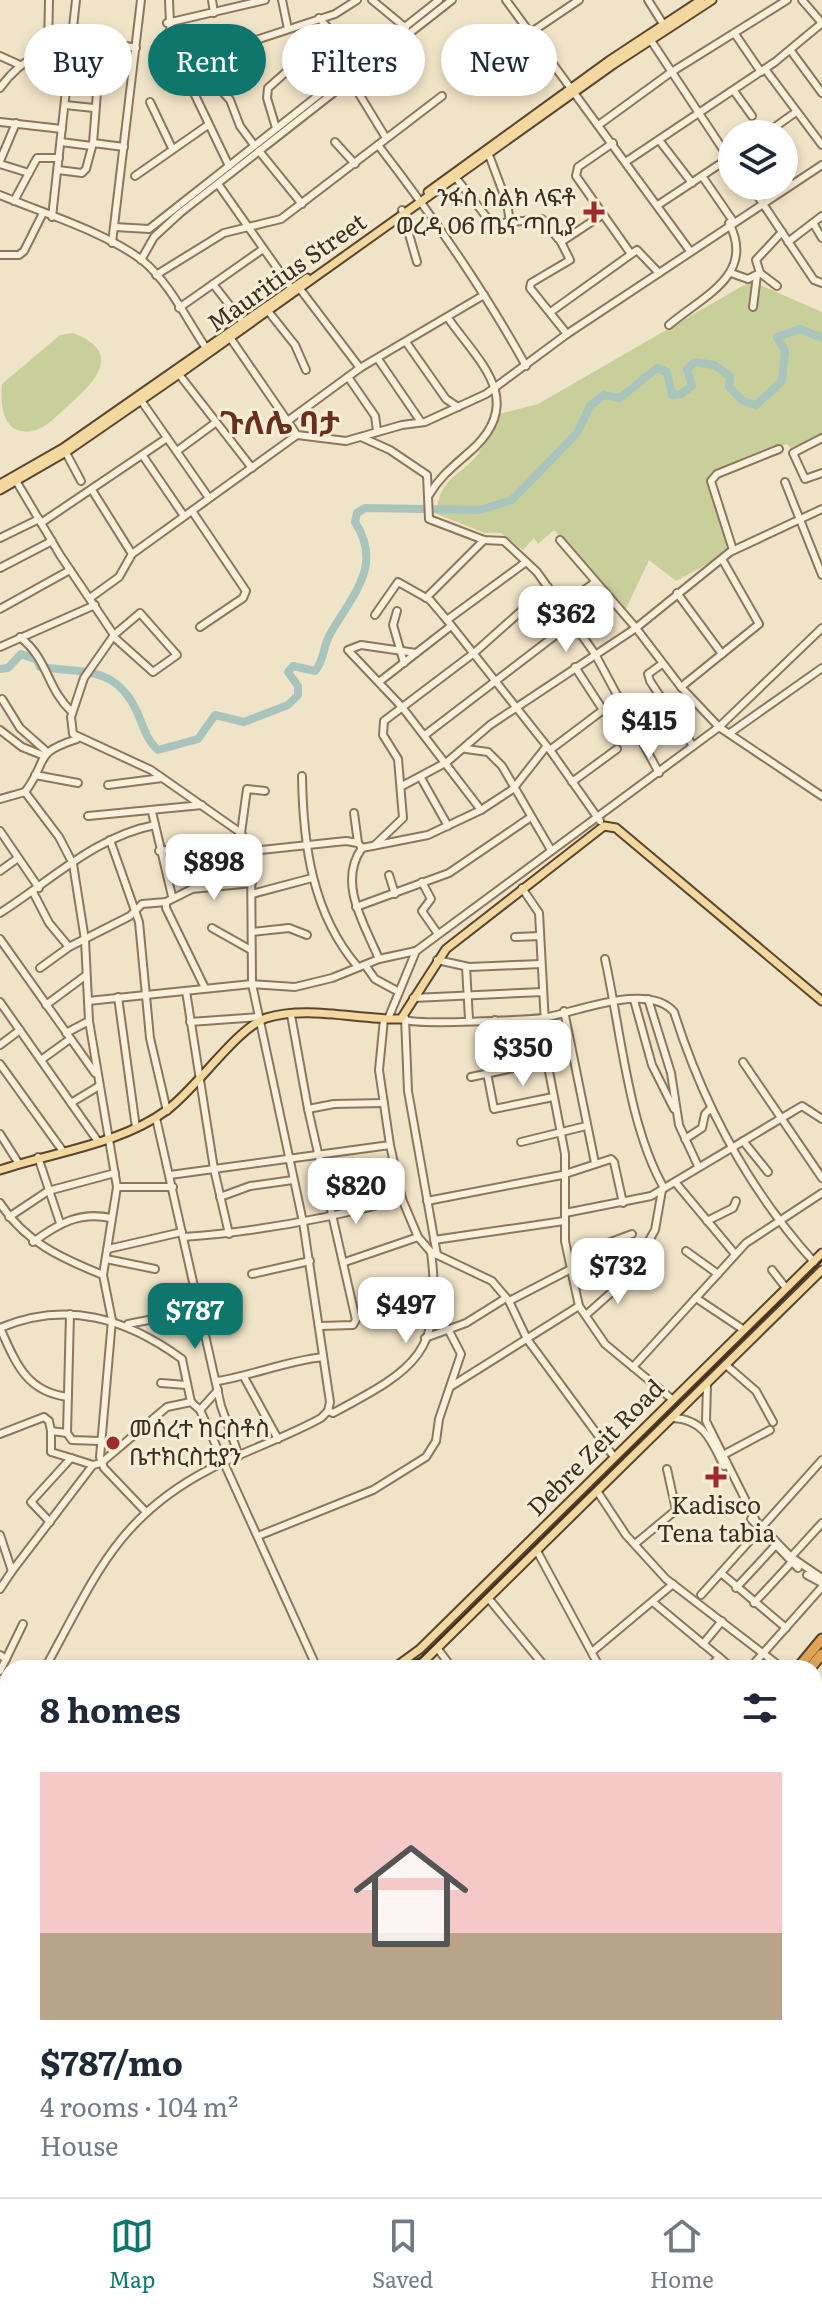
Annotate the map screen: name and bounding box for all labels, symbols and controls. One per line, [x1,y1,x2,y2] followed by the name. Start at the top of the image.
[24,24,132,96] chip: Buy
[148,24,266,96] chip: Rent
[282,24,425,96] chip: Filters
[441,24,557,96] chip: New
[718,120,798,200] map controls
[718,120,798,200] button: layers
[396,178,577,241] place label: ንፋስ ስልክ ላፍቶ ወረዳ 06 ጤና ጣቢያ
[583,201,605,223] marker: ንፋስ ስልክ ላፍቶ ወረዳ 06 ጤና ጣቢያ
[199,203,372,339] street label: Mauritius Street
[220,396,340,444] district label: ጉለሌ ባታ
[519,586,613,654] pin: $362
[536,592,596,631] text: $362
[602,693,696,761] pin: $415
[621,699,677,738] text: $415
[167,834,261,902] pin: $898
[184,840,244,879] text: $898
[476,1020,570,1088] pin: $350
[493,1026,553,1065] text: $350
[309,1158,403,1226] pin: $820
[326,1164,386,1203] text: $820
[571,1238,665,1306] pin: $732
[589,1244,647,1283] text: $732
[359,1277,453,1345] pin: $497
[148,1283,242,1351] pin: $787
[376,1283,436,1322] text: $497
[166,1289,224,1328] text: $787
[518,1370,671,1523] street label: Debre Zeit Road
[129,1409,270,1472] place label: መሰረተ ከርስቶስ ቤተክርስቲያን
[104,1434,122,1452] marker: መሰረተ ከርስቶስ ቤተክርስቲያን
[705,1466,727,1488] marker: Kadisco Tena tabia
[656,1486,776,1549] place label: Kadisco Tena tabia
[40,1683,181,1733] text: 8 homes
[738,1686,782,1730] icon: filters
[339,1824,483,1968] icon: home
[40,2036,183,2086] text: $787/mo
[40,2086,238,2125] text: 4 rooms · 104 m²
[40,2125,118,2164] text: House
[108,2214,155,2295] tab: Map
[372,2214,433,2295] tab: Saved
[650,2214,714,2295] tab: Home

